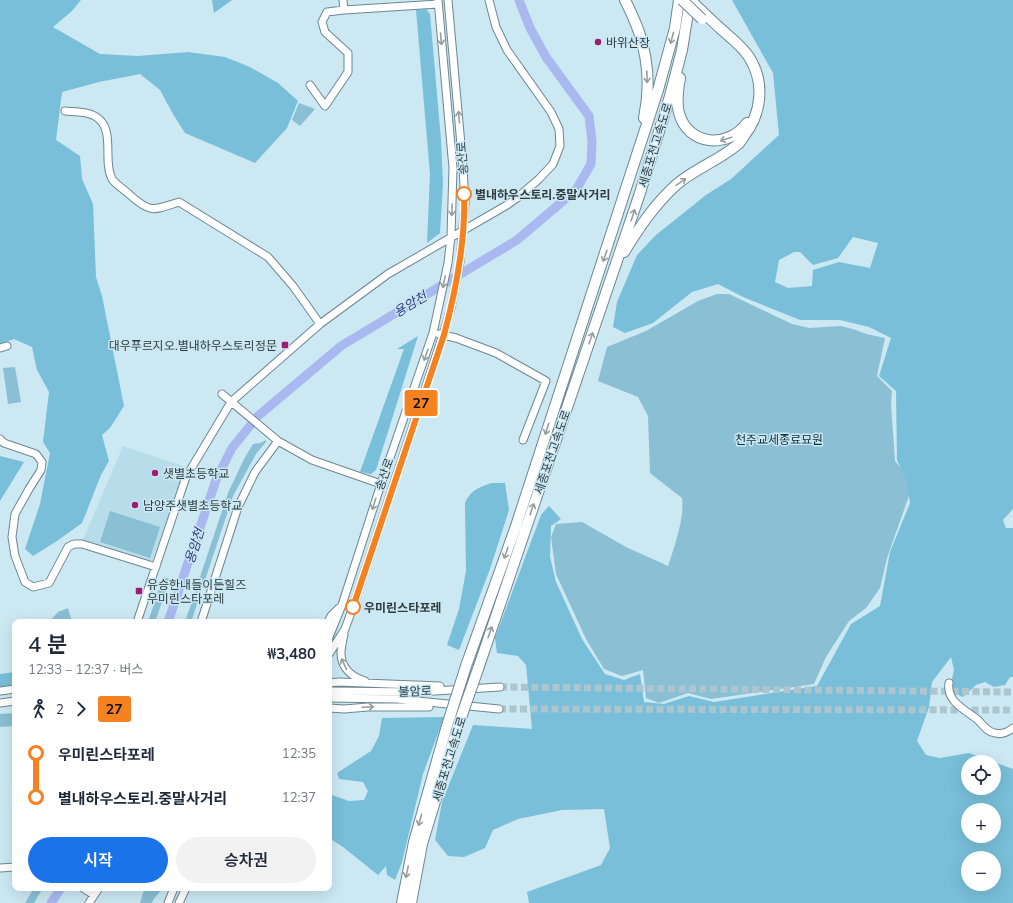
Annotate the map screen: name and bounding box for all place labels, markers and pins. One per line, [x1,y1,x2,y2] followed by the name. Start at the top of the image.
[606,35,650,50] place label: 바위산장
[593,37,603,47] marker: 바위산장
[456,186,472,202] marker: 별내하우스토리.중말사거리
[475,187,610,202] place label: 별내하우스토리.중말사거리
[109,338,277,353] place label: 대우푸르지오.별내하우스토리정문
[280,340,290,350] marker: 대우푸르지오.별내하우스토리정문
[163,466,229,481] place label: 샛별초등학교
[150,468,160,478] marker: 샛별초등학교
[143,498,242,513] place label: 남양주샛별초등학교
[130,500,140,510] marker: 남양주샛별초등학교
[147,577,246,606] place label: 유승한내들이든힐즈 우미린스타포레
[134,586,144,596] marker: 유승한내들이든힐즈 우미린스타포레
[345,599,361,615] marker: 우미린스타포레
[364,600,441,615] place label: 우미린스타포레

